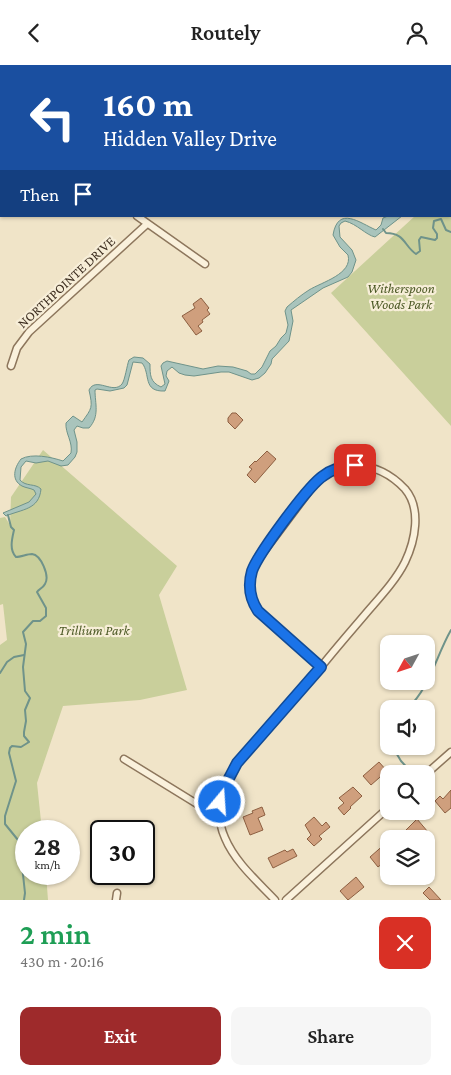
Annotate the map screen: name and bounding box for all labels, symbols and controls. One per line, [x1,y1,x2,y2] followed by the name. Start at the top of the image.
[20,19,48,47] icon: back
[403,19,431,47] icon: person
[190,20,261,45] text: Routely
[20,85,85,150] icon: left
[103,85,193,124] text: 160 m
[103,126,277,151] text: Hidden Valley Drive
[69,180,97,208] icon: arrive
[20,184,59,205] text: Then
[14,232,118,331] street label: NORTHPOINTE DRIVE
[367,280,435,312] park label: Witherspoon Woods Park
[334,444,376,486] pin
[341,451,369,479] icon: arrive
[59,622,130,638] park label: Trillium Park
[380,635,435,690] north arrow
[380,635,435,885] map controls
[380,700,435,755] button: sound
[380,765,435,820] button: search
[193,775,245,827] position arrow
[90,820,155,885] speed limit sign: 30
[380,830,435,885] button: layers
[34,833,61,860] text: 28
[35,858,60,872] text: km/h
[20,917,91,950] text: 2 min
[379,917,431,969] button: close
[20,953,104,970] text: 430 m · 20:16
[20,1007,221,1065] button: Exit
[231,1007,431,1065] button: Share

